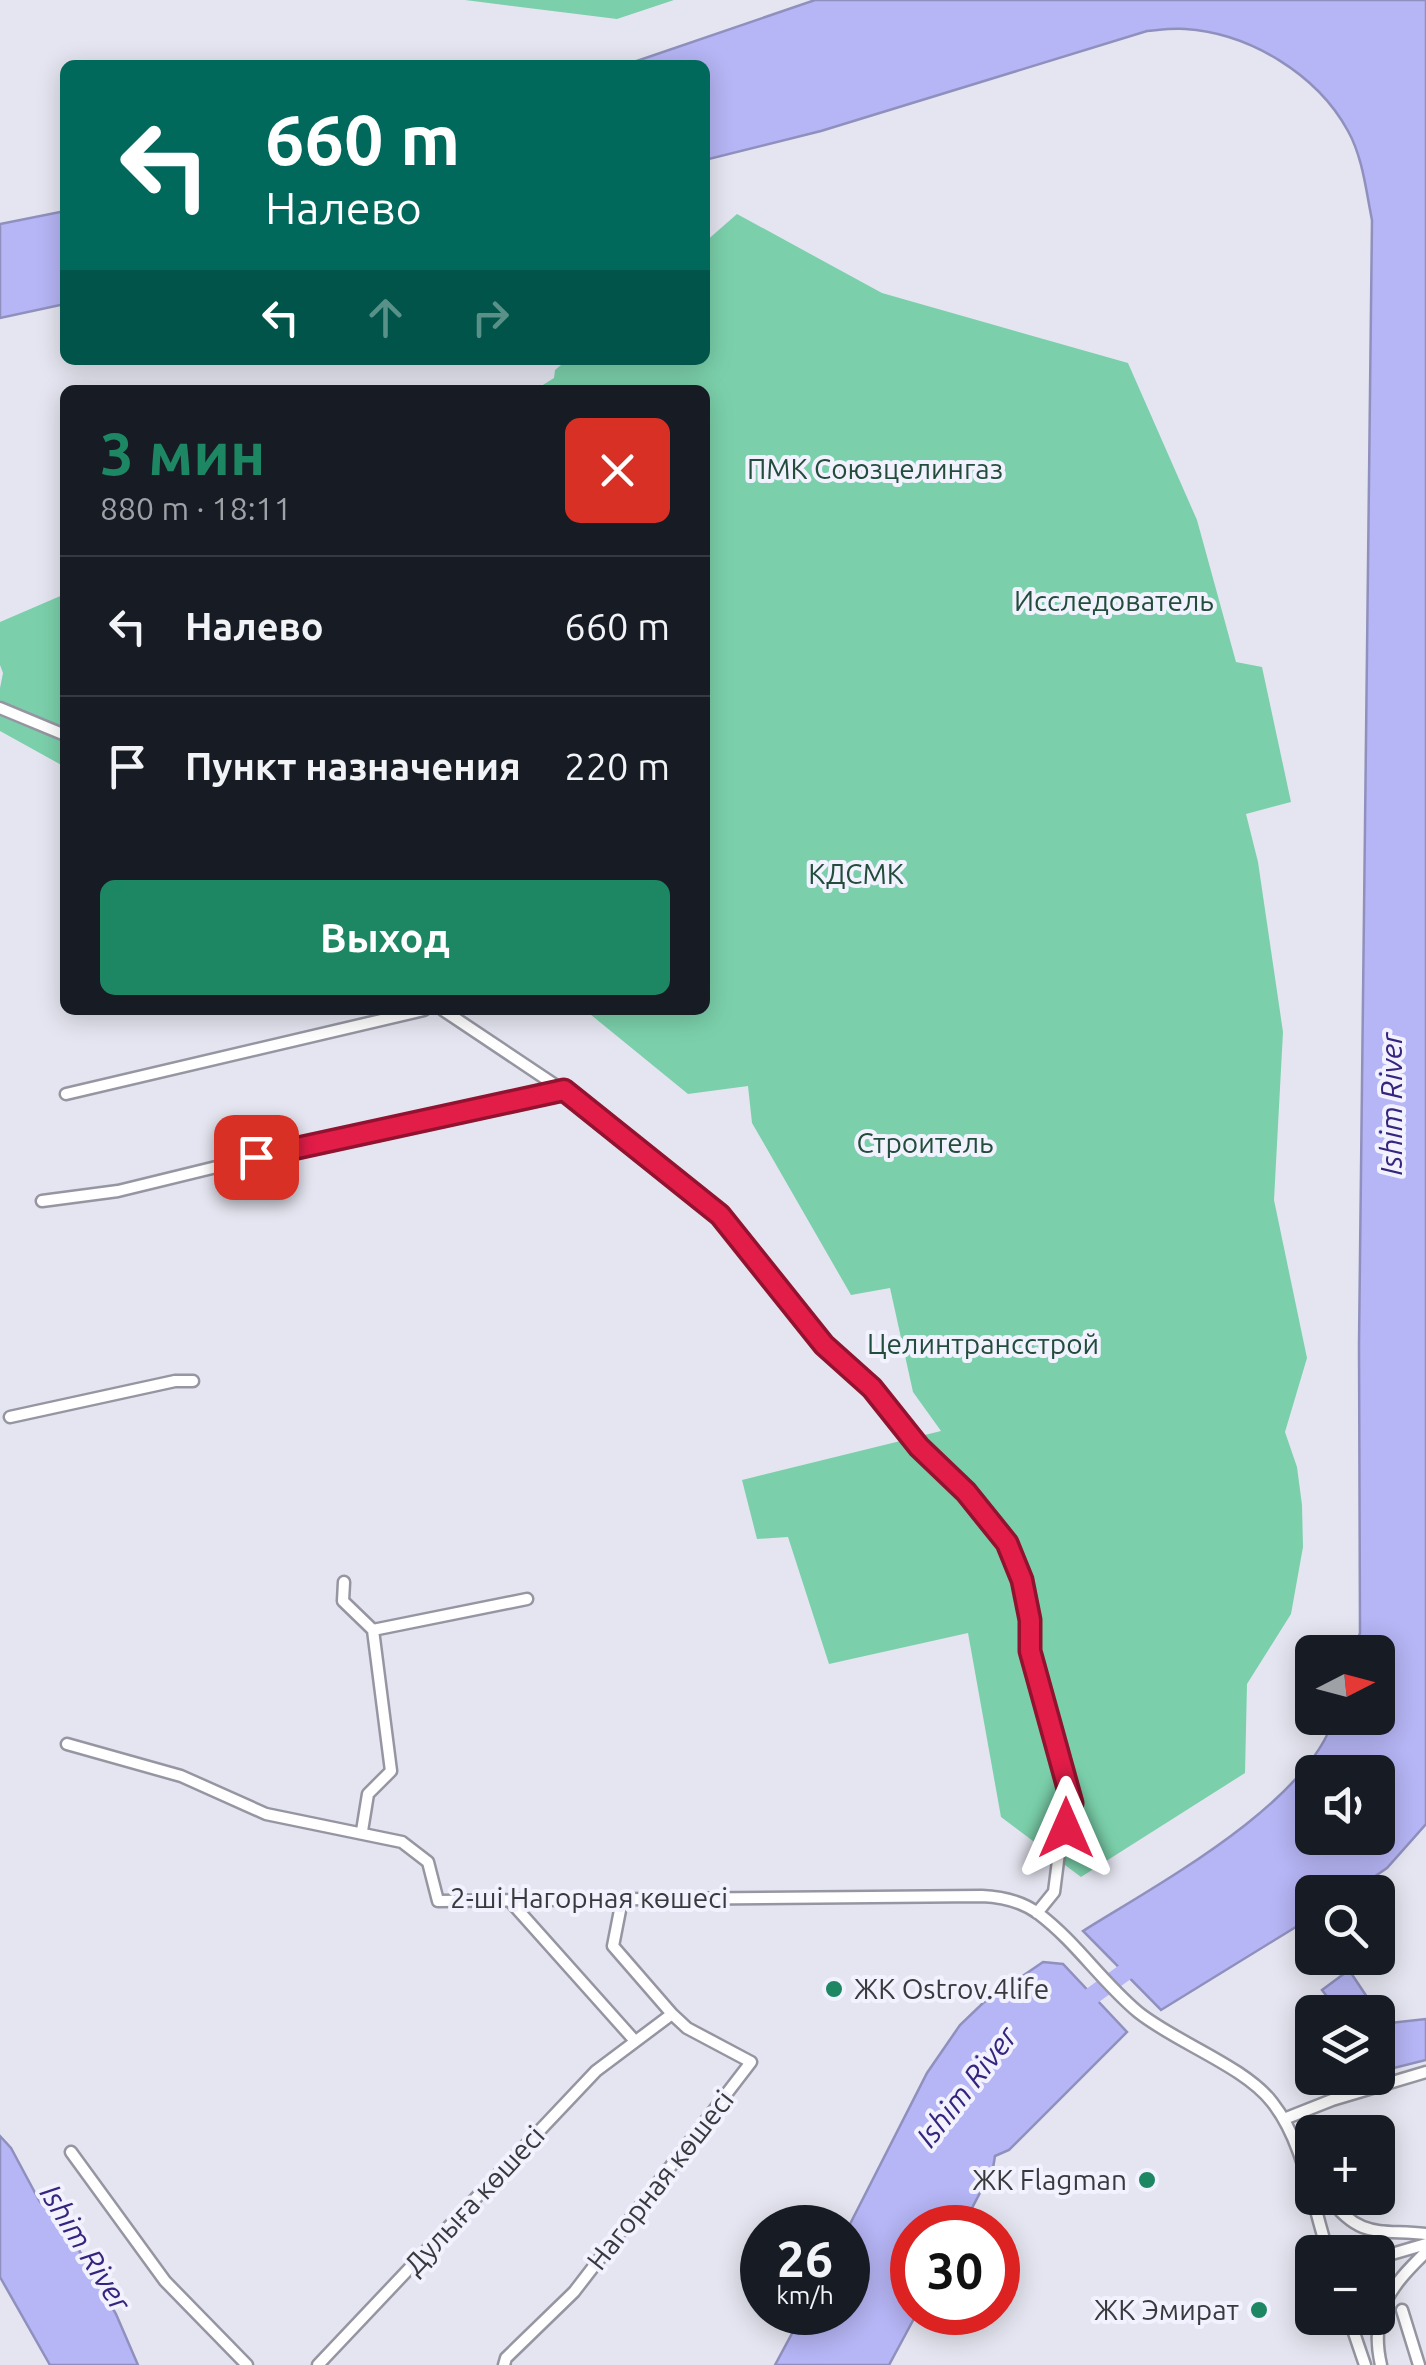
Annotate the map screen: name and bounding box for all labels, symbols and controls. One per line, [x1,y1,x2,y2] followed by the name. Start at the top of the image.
[100,100,230,230] icon: left
[265,100,460,178] text: 660 m
[265,182,422,233] text: Налево
[253,290,308,345] icon: left
[358,290,413,345] icon: ahead
[463,290,518,345] icon: right
[565,418,670,523] button: close
[100,419,265,486] text: 3 мин
[747,453,1003,484] park label: ПМК Союзцелингаз
[100,490,292,526] text: 880 m · 18:11
[1014,585,1214,616] park label: Исследователь
[100,599,155,654] icon: left
[185,605,324,647] text: Налево
[564,605,670,647] text: 660 m
[100,739,155,794] icon: arrive
[185,745,521,787] text: Пункт назначения
[564,745,670,787] text: 220 m
[808,858,904,889] park label: КДСМК
[100,880,670,995] button: Выход
[1374,1031,1408,1175] water label: Ishim River
[214,1115,299,1200] pin
[856,1127,994,1158] park label: Строитель
[229,1130,284,1185] icon: arrive
[867,1328,1099,1359] park label: Целинтрансстрой
[1295,1635,1395,1735] north arrow
[1295,1635,1395,2335] map controls
[1295,1755,1395,1855] button: sound
[1014,1776,1118,1880] position arrow
[1295,1875,1395,1975] button: search
[450,1882,728,1913] street label: 2-ші Нагорная көшесі
[854,1973,1049,2004] place label: ЖК Ostrov.4life
[823,1978,845,2000] marker: ЖК Ostrov.4life
[1295,1995,1395,2095] button: layers
[909,2018,1025,2153] water label: Ishim River
[580,2084,739,2275] street label: Нагорная көшесі
[1295,2115,1395,2215] button: +
[397,2119,550,2280] street label: Дулыға көшесі
[972,2164,1127,2195] place label: ЖК Flagman
[1136,2169,1158,2191] marker: ЖК Flagman
[34,2178,139,2318] water label: Ishim River
[890,2205,1020,2335] speed limit sign: 30
[777,2230,833,2286] text: 26
[1295,2235,1395,2335] button: −
[776,2281,834,2309] text: km/h
[1094,2294,1240,2325] place label: ЖК Эмират
[1248,2299,1270,2321] marker: ЖК Эмират

